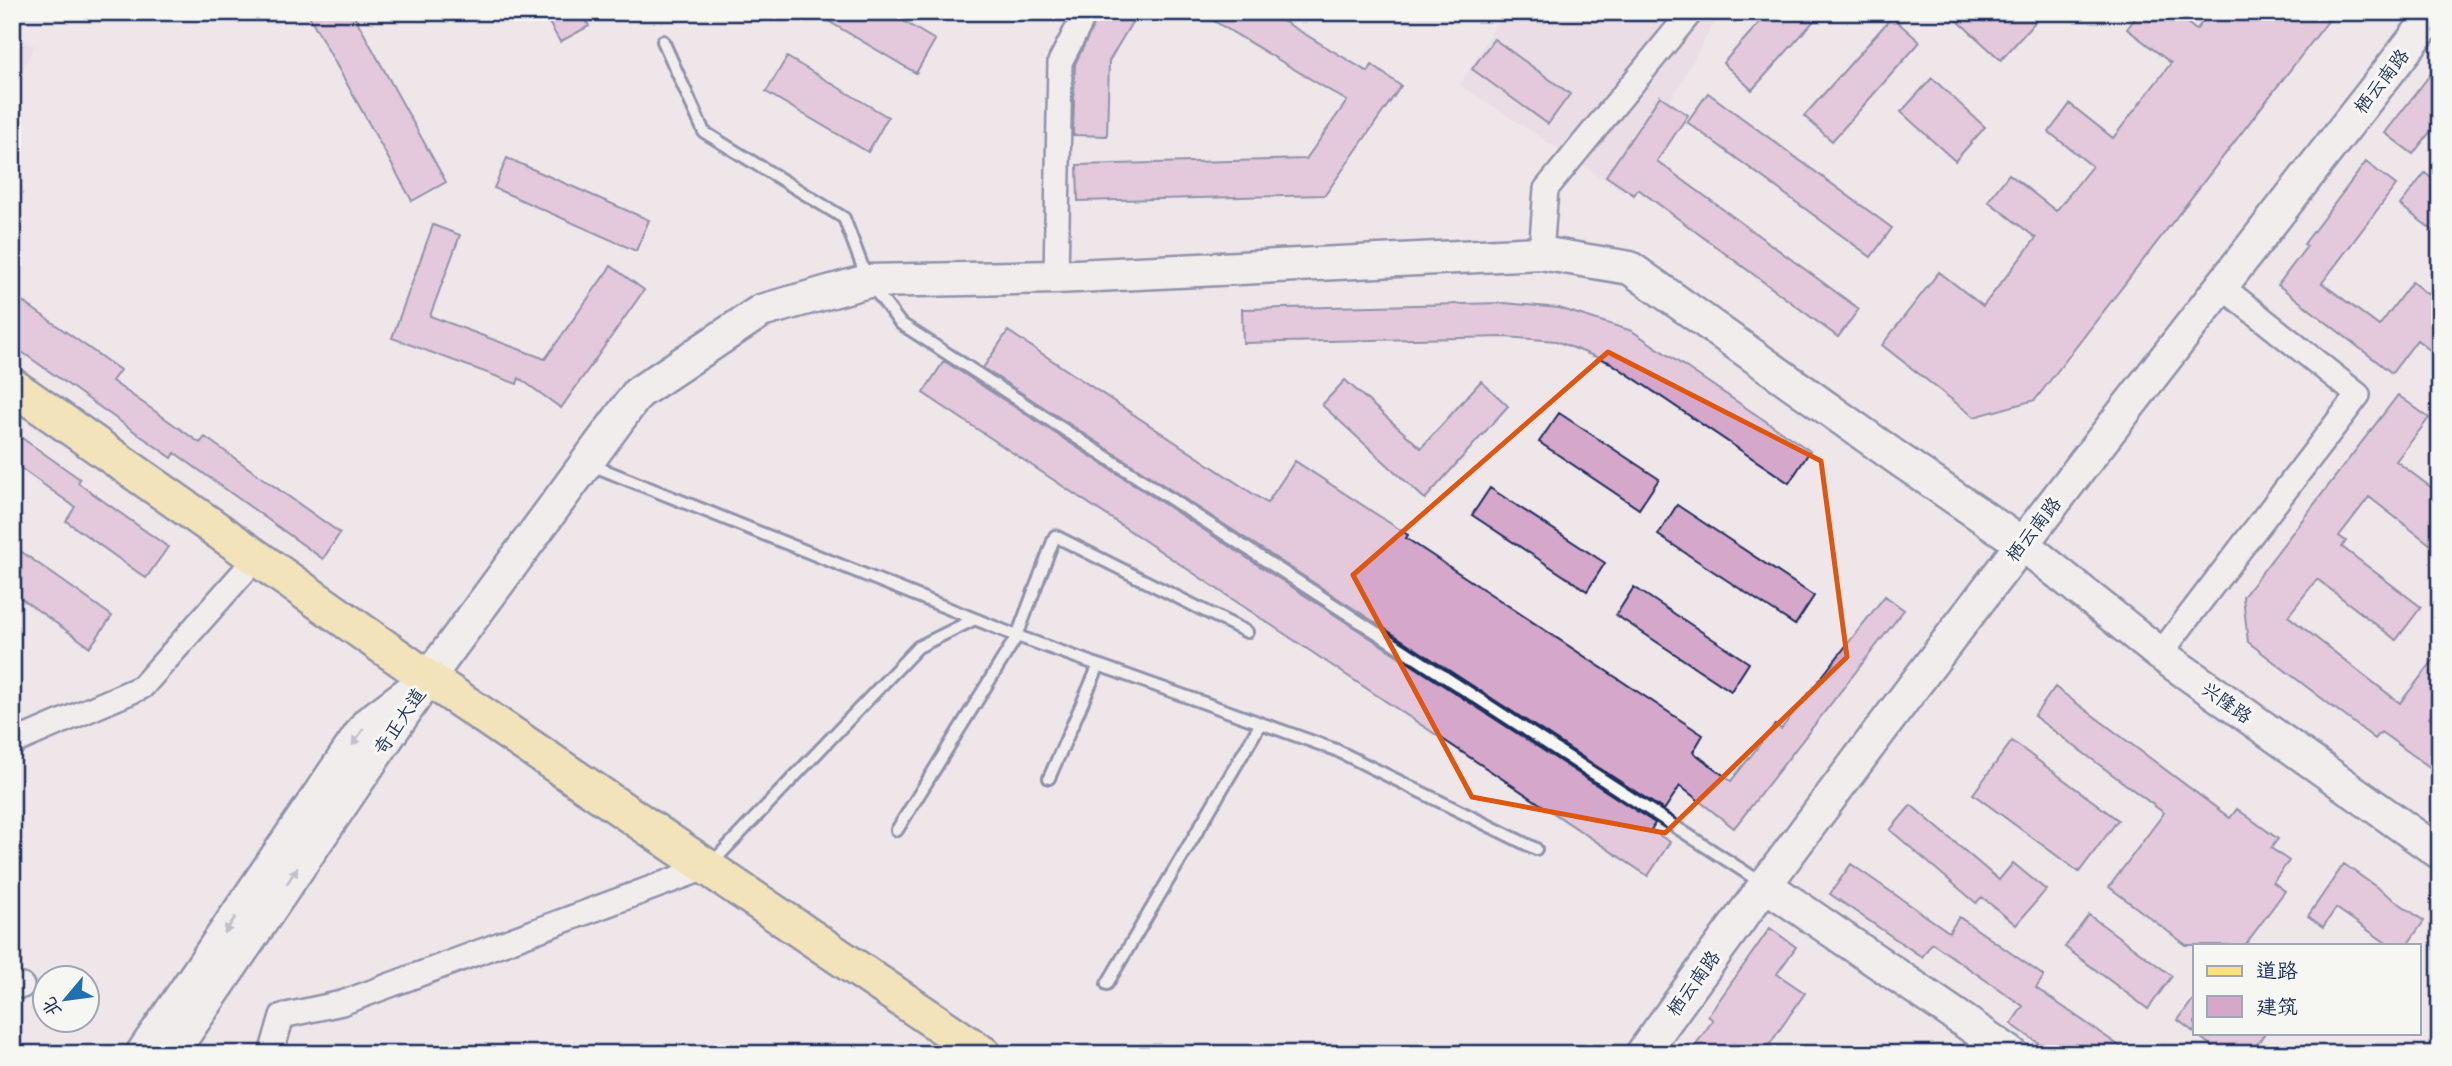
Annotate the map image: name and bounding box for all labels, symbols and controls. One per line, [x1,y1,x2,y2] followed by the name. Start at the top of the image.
[2348,44,2416,120] street label: 栖云南路
[2000,492,2068,568] street label: 栖云南路
[2195,676,2257,731] street label: 兴隆路
[368,683,433,761] street label: 奇正大道
[351,728,365,746] one-way arrow
[285,867,299,885] one-way arrow
[223,916,237,934] one-way arrow
[2193,944,2420,1034] legend
[1661,945,1727,1023] street label: 栖云南路
[2256,957,2298,986] text: 道路
[32,964,102,1034] north arrow
[36,992,69,1021] text: 北
[2256,993,2298,1022] text: 建筑

